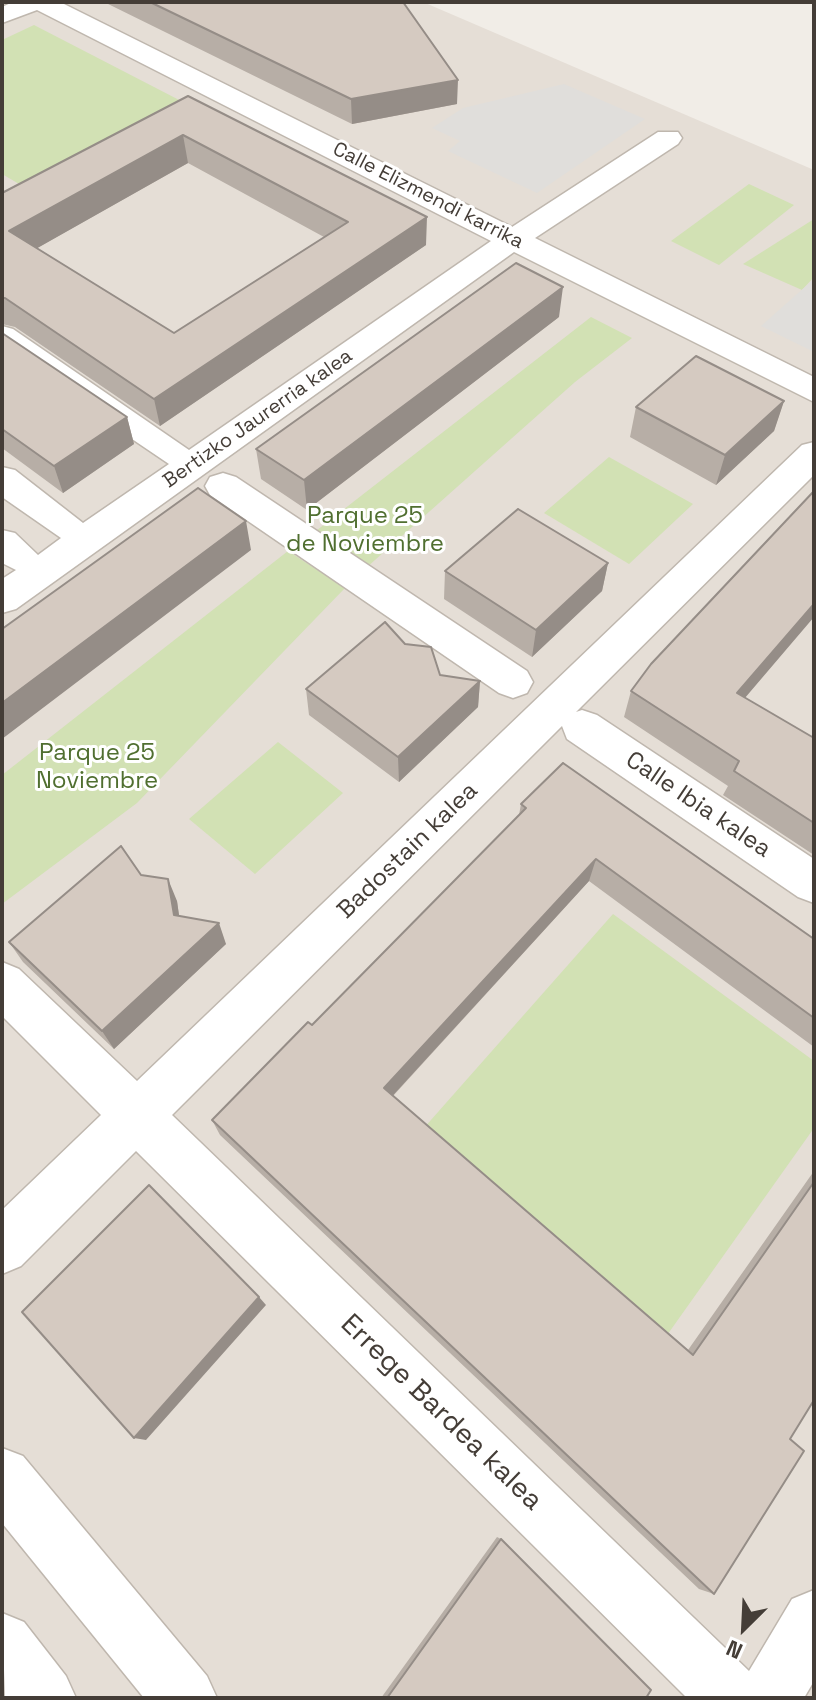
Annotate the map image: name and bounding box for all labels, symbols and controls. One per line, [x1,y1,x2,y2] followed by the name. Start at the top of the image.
[329,137,527,255] street label: Calle Elizmendi karrika
[159,344,357,494] street label: Bertizko Jaurerria kalea
[286,502,444,558] park label: Parque 25 de Noviembre
[36,739,158,795] park label: Parque 25 Noviembre
[620,746,776,864] street label: Calle Ibia kalea
[332,777,484,925] street label: Badostain kalea
[333,1308,549,1518] street label: Errege Bardea kalea
[704,1588,784,1668] north arrow
[722,1634,747,1666] text: N

